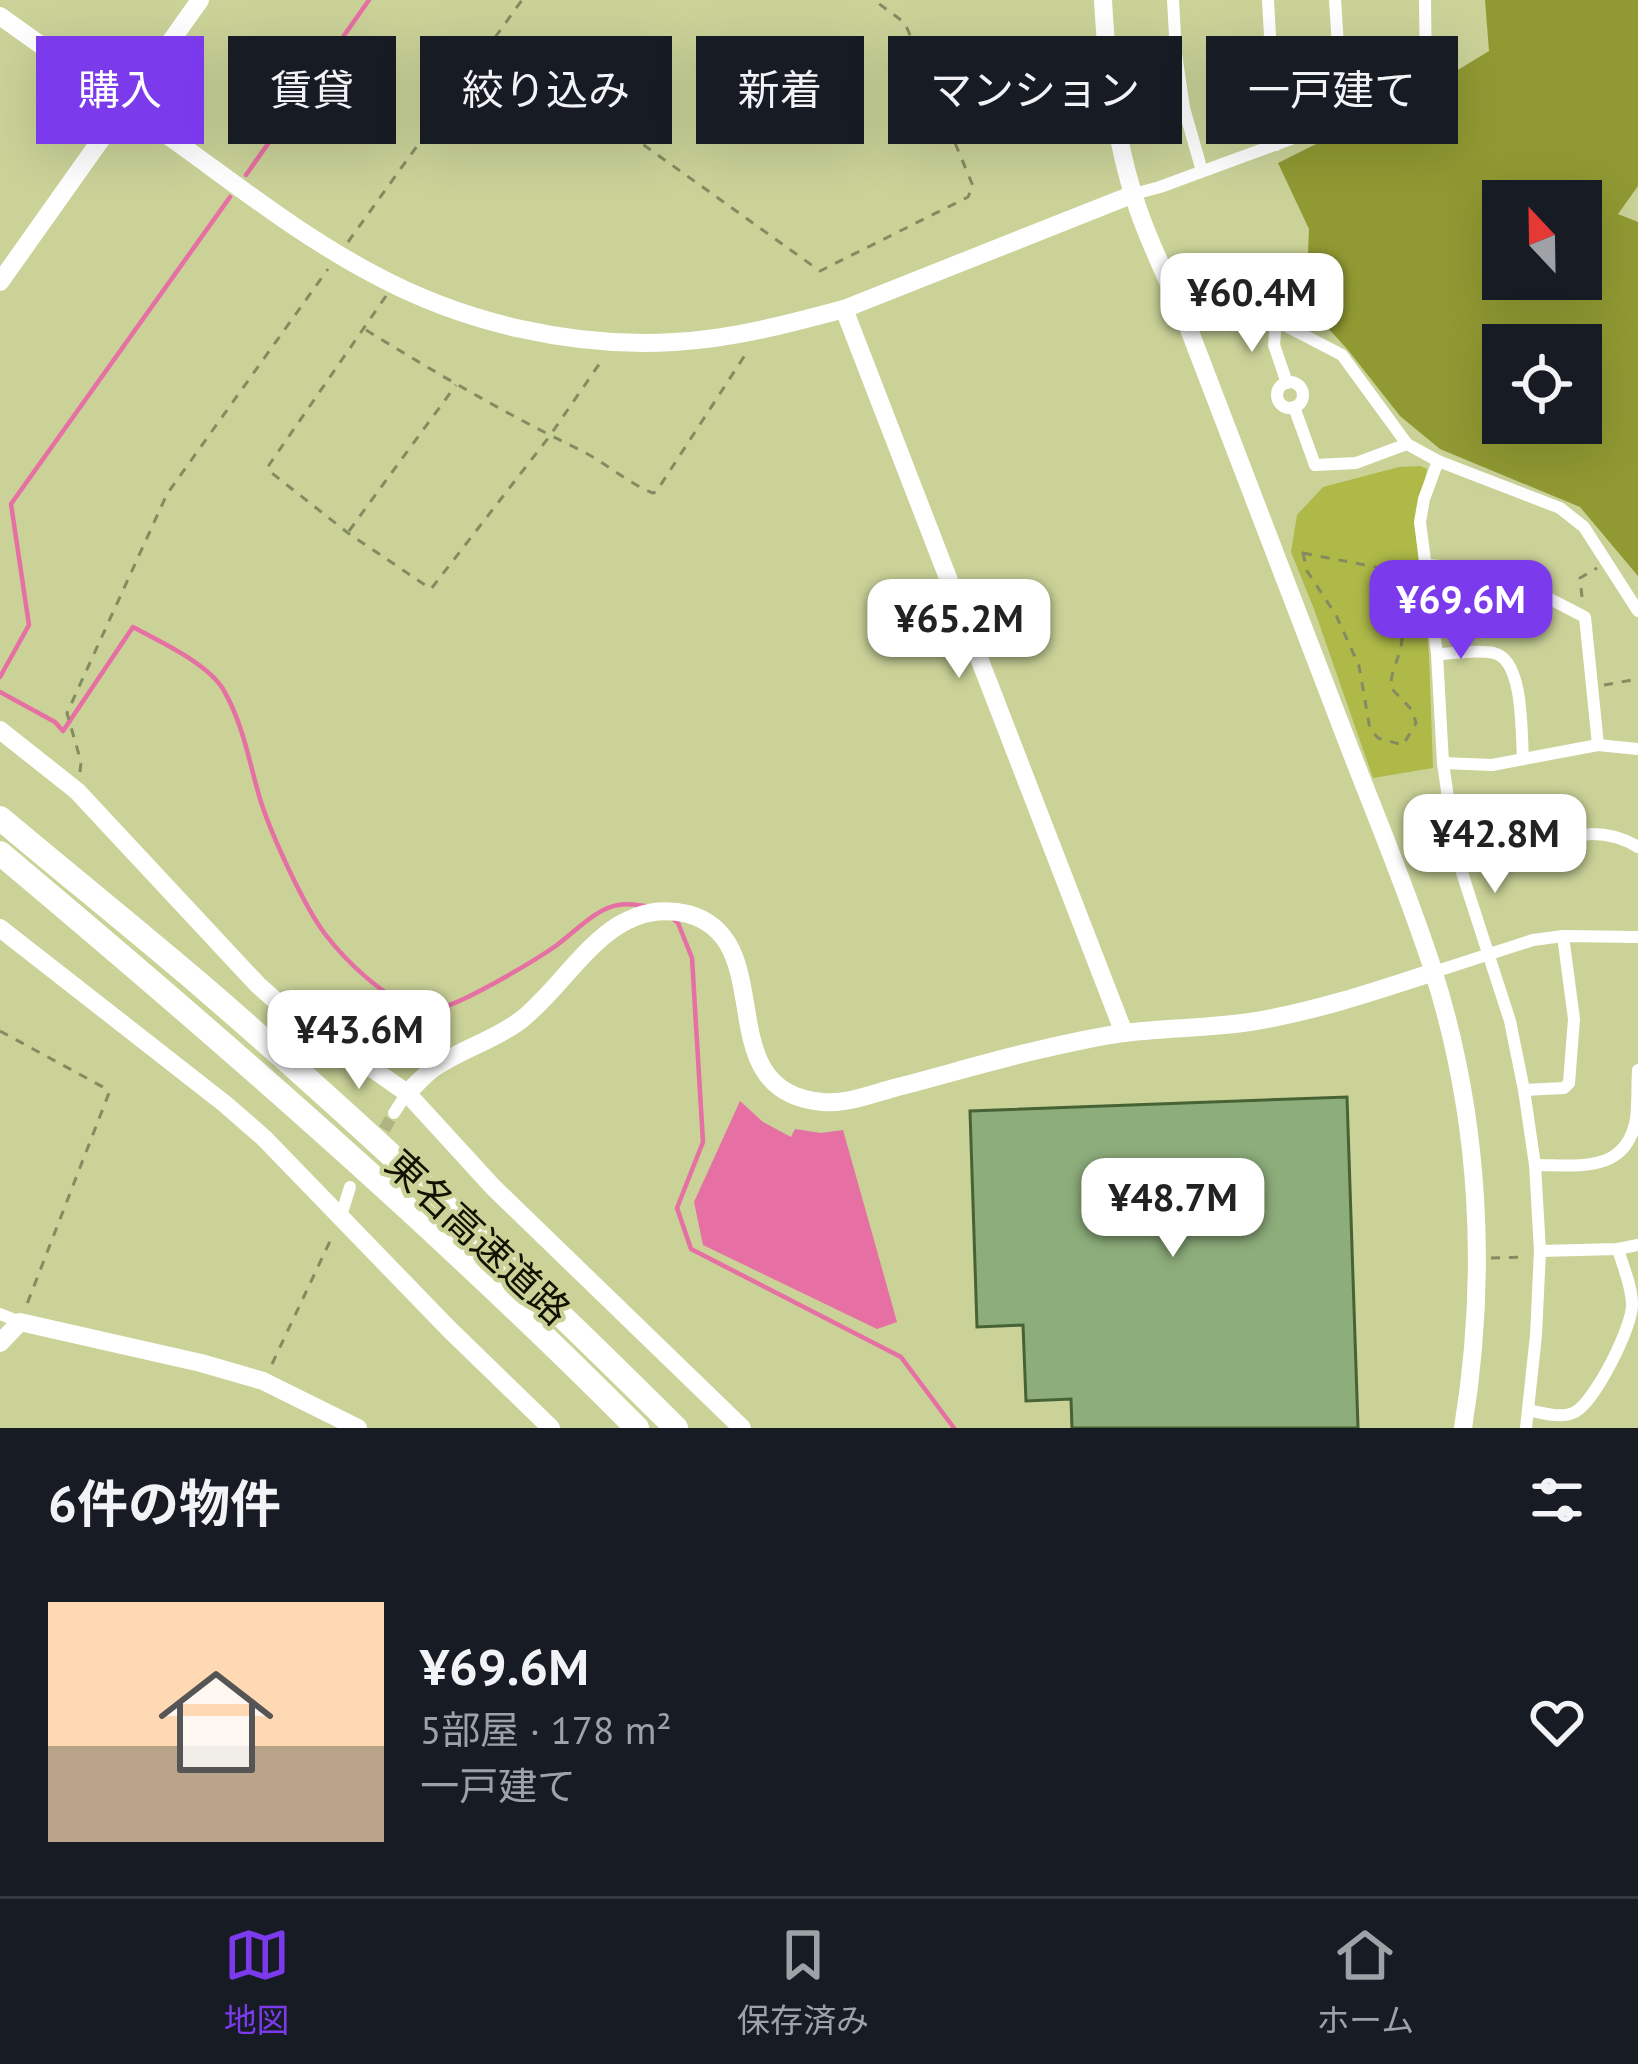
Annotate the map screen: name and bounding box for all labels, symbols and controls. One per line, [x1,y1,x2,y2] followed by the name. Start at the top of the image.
[36,36,204,144] chip: 購入
[228,36,396,144] chip: 賃貸
[420,36,672,144] chip: 絞り込み
[696,36,864,144] chip: 新着
[888,36,1182,144] chip: マンション
[1206,36,1458,144] chip: 一戸建て
[1482,180,1602,300] north arrow
[1482,180,1602,444] map controls
[1154,253,1350,355] pin: ¥60.4M
[1187,266,1317,317] text: ¥60.4M
[1482,324,1602,444] button: locate
[1363,560,1559,662] pin: ¥69.6M
[1396,573,1526,624] text: ¥69.6M
[861,579,1057,681] pin: ¥65.2M
[894,592,1024,643] text: ¥65.2M
[1397,794,1593,896] pin: ¥42.8M
[1430,807,1560,858] text: ¥42.8M
[261,990,457,1092] pin: ¥43.6M
[294,1003,424,1054] text: ¥43.6M
[375,1138,581,1335] street label: 東名高速道路
[1075,1158,1271,1260] pin: ¥48.7M
[1108,1171,1238,1222] text: ¥48.7M
[1524,1467,1590,1533] icon: filters
[48,1470,281,1536] text: 6件の物件
[420,1633,589,1699] text: ¥69.6M
[144,1650,288,1794] icon: home
[1524,1689,1590,1755] icon: heart
[420,1704,672,1755] text: 5部屋 · 178 m²
[420,1760,576,1811] text: 一戸建て
[224,1922,290,2042] tab: 地図
[737,1922,869,2042] tab: 保存済み
[1316,1922,1414,2042] tab: ホーム

